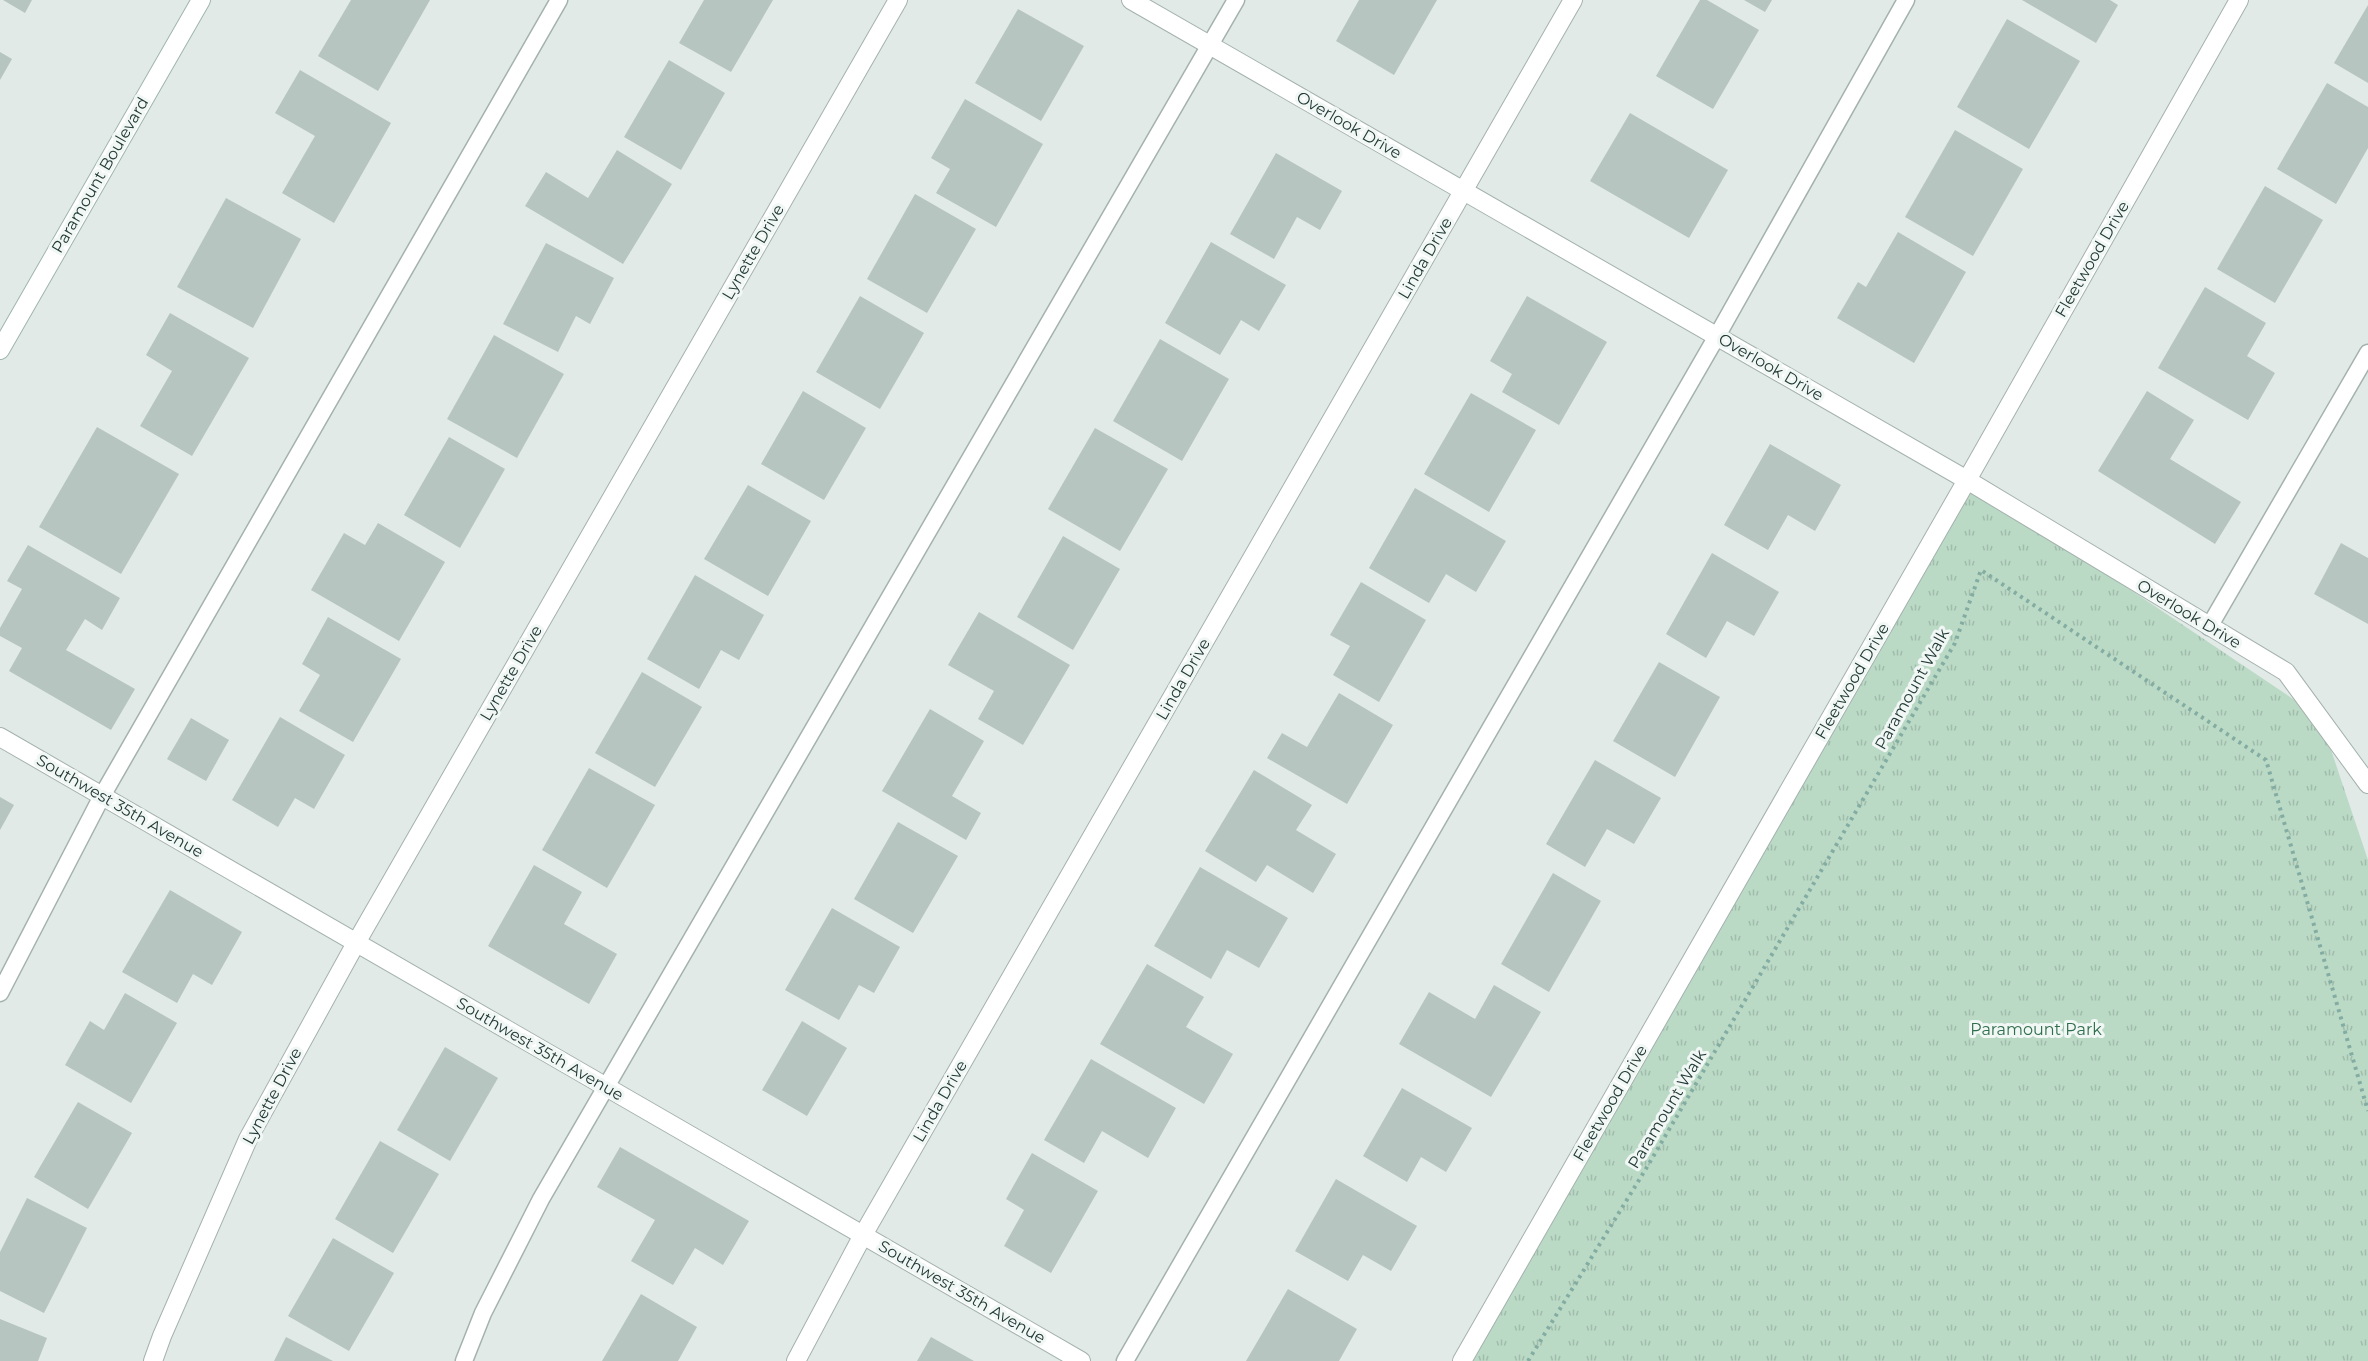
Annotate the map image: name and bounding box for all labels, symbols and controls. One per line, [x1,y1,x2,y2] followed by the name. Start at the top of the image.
[1293,87,1405,163] street label: Overlook Drive
[48,94,152,256] street label: Paramount Boulevard
[2051,198,2133,320] street label: Fleetwood Drive
[718,201,788,303] street label: Lynette Drive
[1394,214,1456,302] street label: Linda Drive
[1715,329,1827,405] street label: Overlook Drive
[2134,576,2244,652] street label: Overlook Drive
[1811,620,1893,742] street label: Fleetwood Drive
[476,622,546,724] street label: Lynette Drive
[1871,625,1953,753] street label: Paramount Walk
[1152,635,1214,723] street label: Linda Drive
[33,750,207,862] street label: Southwest 35th Avenue
[453,993,627,1105] street label: Southwest 35th Avenue
[1970,1020,2102,1039] park label: Paramount Park
[1569,1042,1651,1164] street label: Fleetwood Drive
[239,1044,305,1148] street label: Lynette Drive
[1624,1046,1710,1172] street label: Paramount Walk
[909,1057,971,1145] street label: Linda Drive
[875,1236,1049,1348] street label: Southwest 35th Avenue

